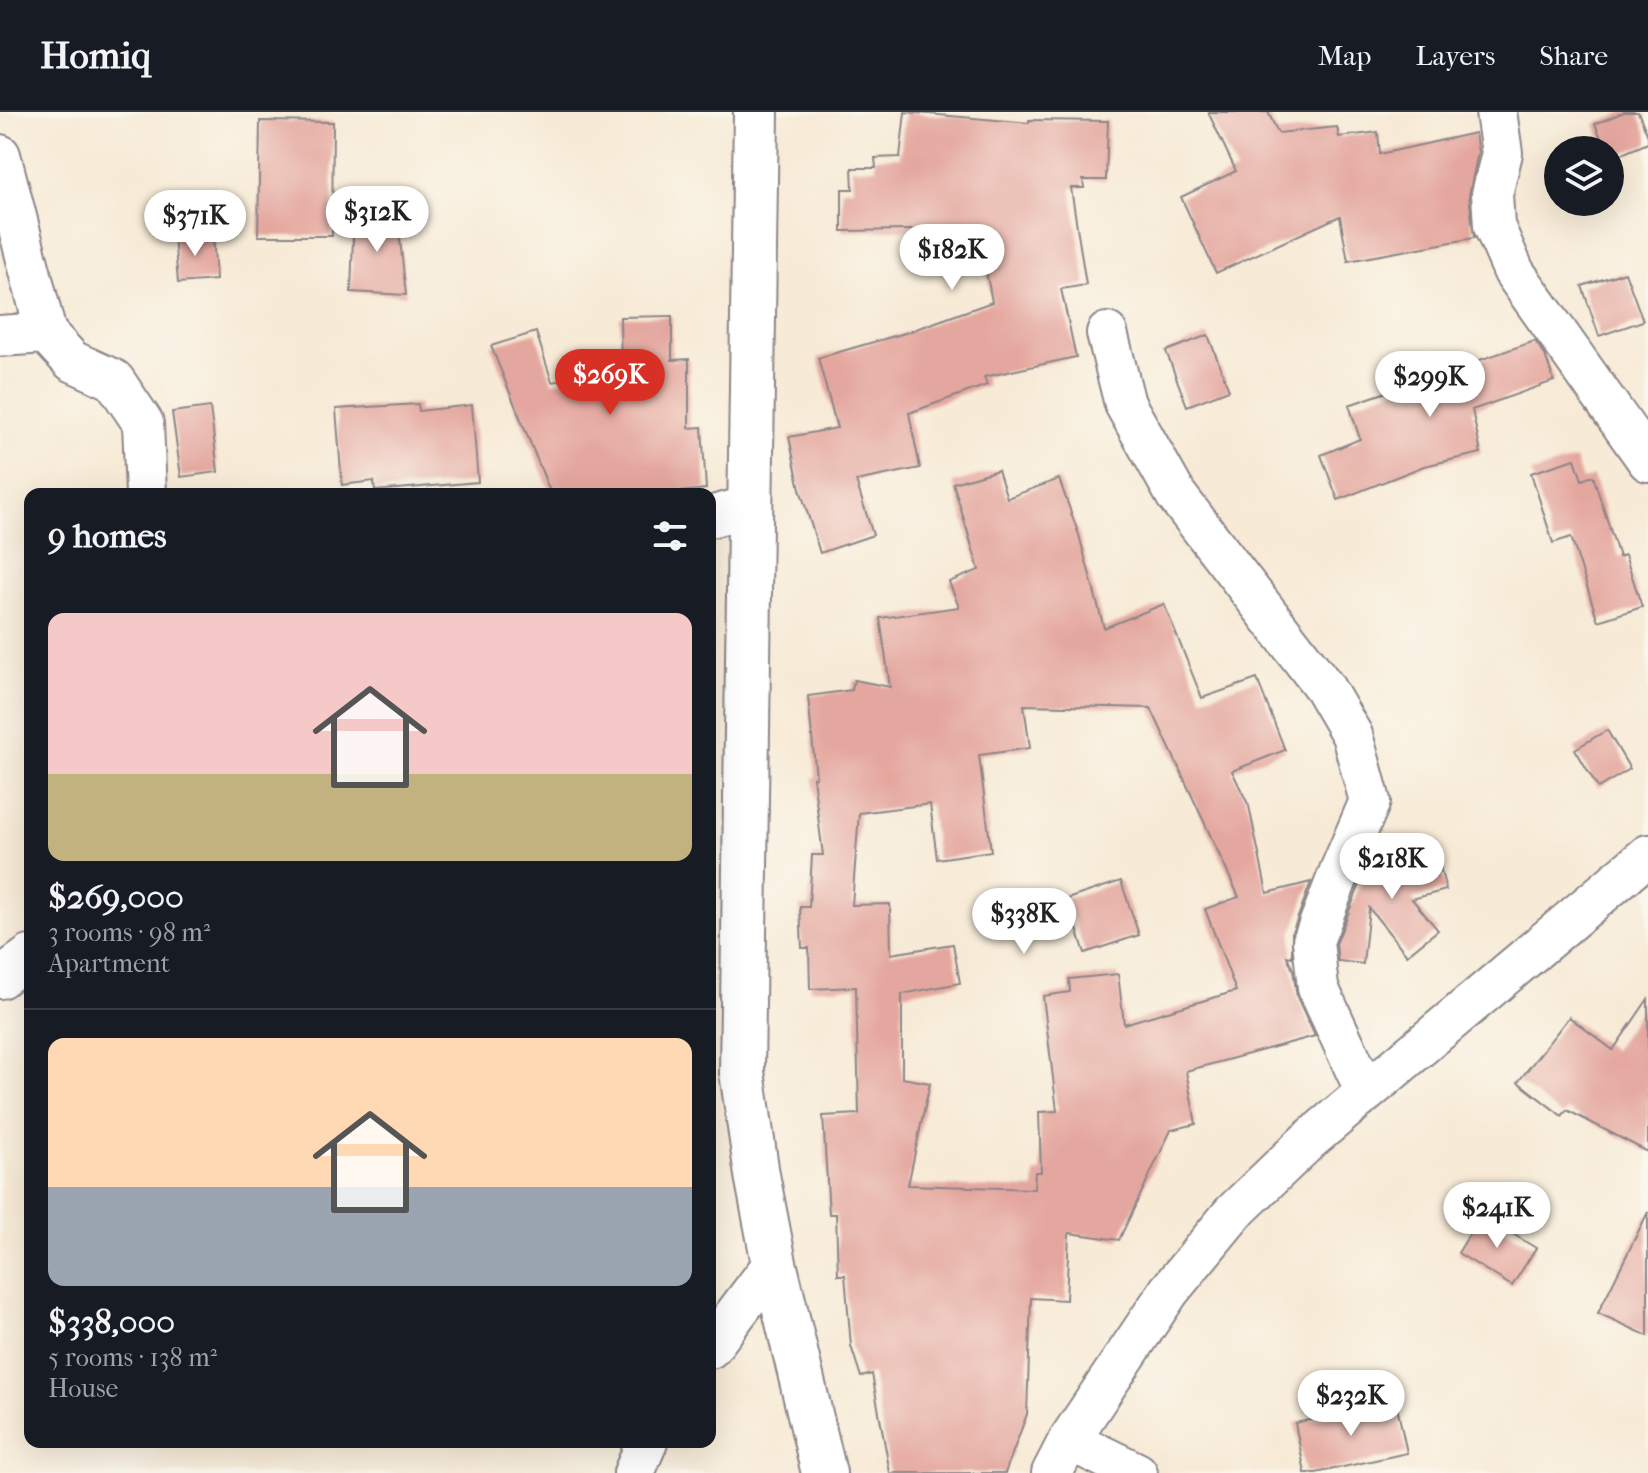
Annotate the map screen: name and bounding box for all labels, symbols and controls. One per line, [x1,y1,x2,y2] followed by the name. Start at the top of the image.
[40,33,151,78] text: Homiq
[1318,39,1371,72] text: Map
[1415,39,1495,72] text: Layers
[1539,39,1608,72] text: Share
[1544,136,1624,216] map controls
[1544,136,1624,216] button: layers
[321,186,433,254] pin: $312K
[139,190,251,258] pin: $371K
[344,196,410,227] text: $312K
[162,200,228,231] text: $371K
[896,224,1008,292] pin: $182K
[918,234,986,265] text: $182K
[554,349,666,417] pin: $269K
[1374,351,1486,419] pin: $299K
[573,359,647,390] text: $269K
[1393,361,1467,392] text: $299K
[648,514,692,558] icon: filters
[48,516,167,556] text: 9 homes
[298,665,442,809] icon: home
[1336,833,1448,901] pin: $218K
[1358,843,1426,874] text: $218K
[48,877,184,917] text: $269,000
[968,888,1080,956] pin: $338K
[990,898,1058,929] text: $338K
[48,917,210,948] text: 3 rooms · 98 m²
[48,948,170,979] text: Apartment
[298,1090,442,1234] icon: home
[1441,1182,1553,1250] pin: $241K
[1461,1192,1533,1223] text: $241K
[48,1302,175,1342] text: $338,000
[48,1342,217,1373] text: 5 rooms · 138 m²
[1295,1370,1407,1438] pin: $232K
[48,1373,118,1404] text: House
[1316,1380,1386,1411] text: $232K

